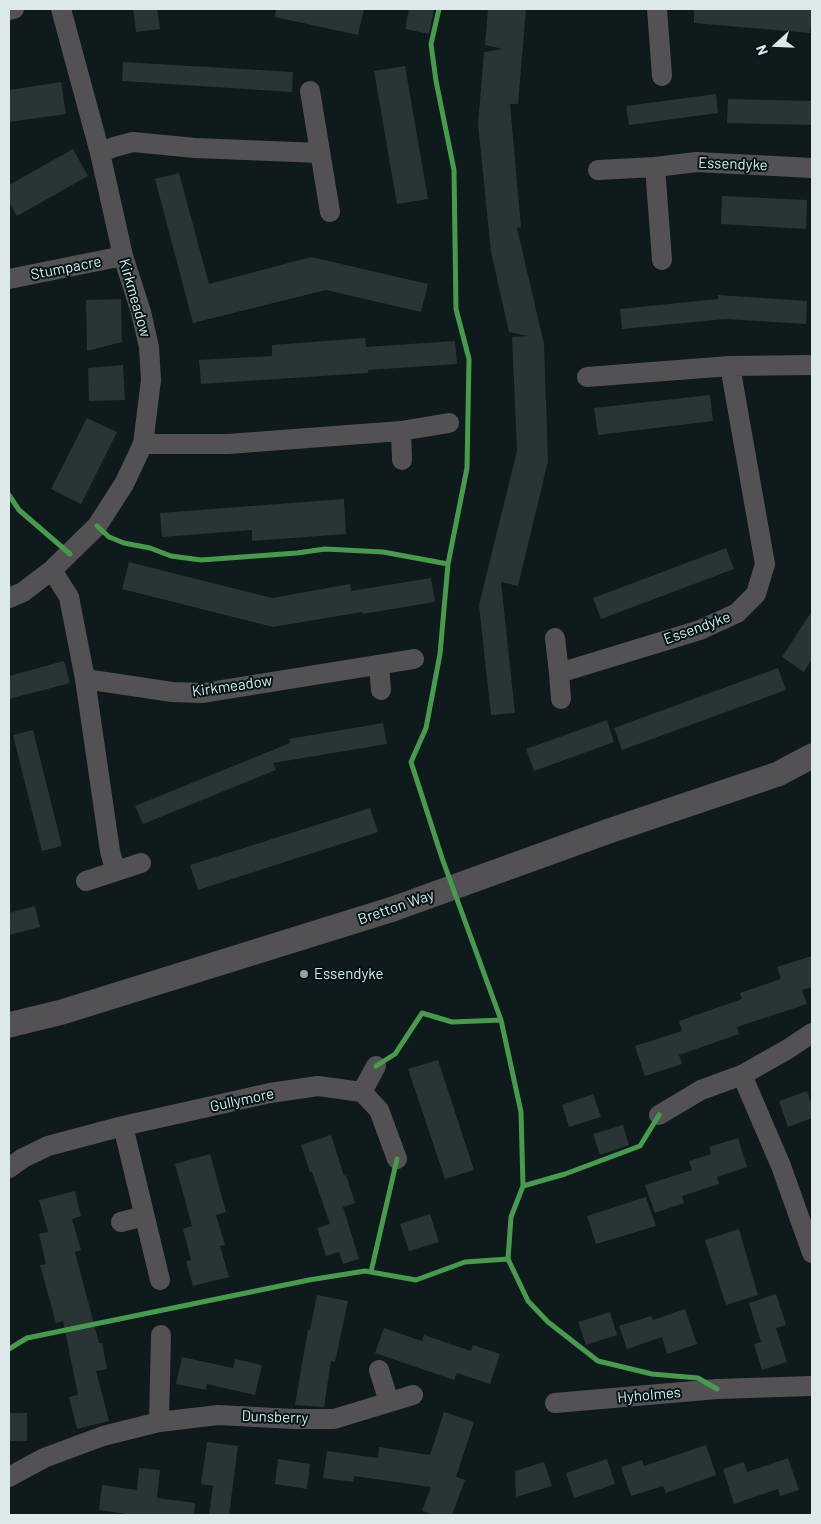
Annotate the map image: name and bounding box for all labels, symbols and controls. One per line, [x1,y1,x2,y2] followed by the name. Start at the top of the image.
[751,20,801,70] north arrow
[752,43,771,58] text: N
[698,154,768,174] street label: Essendyke
[29,252,103,284] street label: Stumpacre
[115,257,155,339] street label: Kirkmeadow
[661,608,733,648] street label: Essendyke
[191,671,273,701] street label: Kirkmeadow
[355,886,437,928] street label: Bretton Way
[314,965,384,983] place label: Essendyke
[298,968,310,980] marker: Essendyke
[208,1084,276,1116] street label: Gullymore
[616,1383,682,1407] street label: Hyholmes
[241,1407,309,1427] street label: Dunsberry

